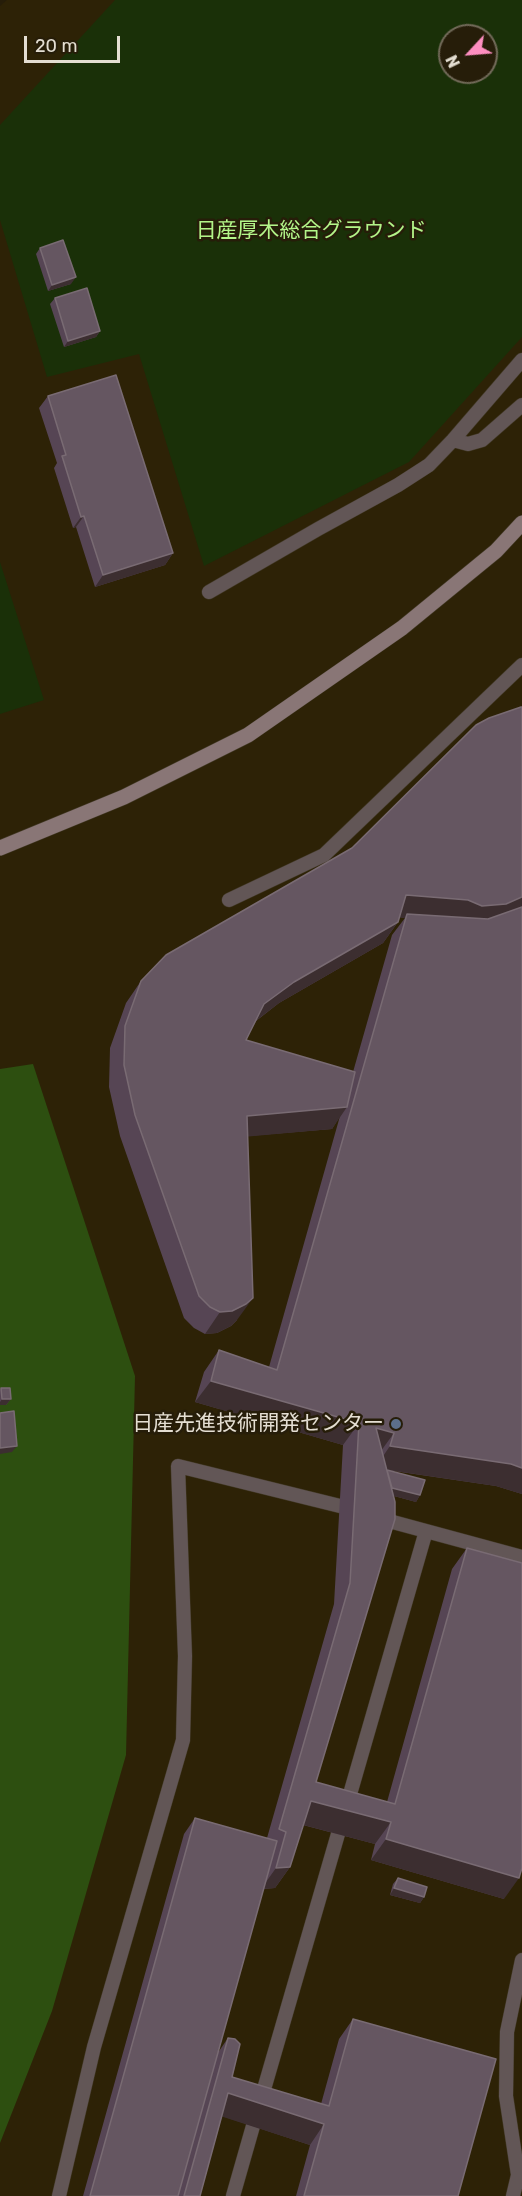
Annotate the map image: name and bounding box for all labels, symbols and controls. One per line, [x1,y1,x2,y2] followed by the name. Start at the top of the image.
[27,24,123,62] scale bar
[438,24,498,84] north arrow
[35,35,77,57] text: 20 m
[442,52,464,71] text: N
[196,218,426,244] park label: 日産厚木総合グラウンド
[132,1411,384,1437] place label: 日産先進技術開発センター
[389,1417,403,1431] marker: 日産先進技術開発センター

